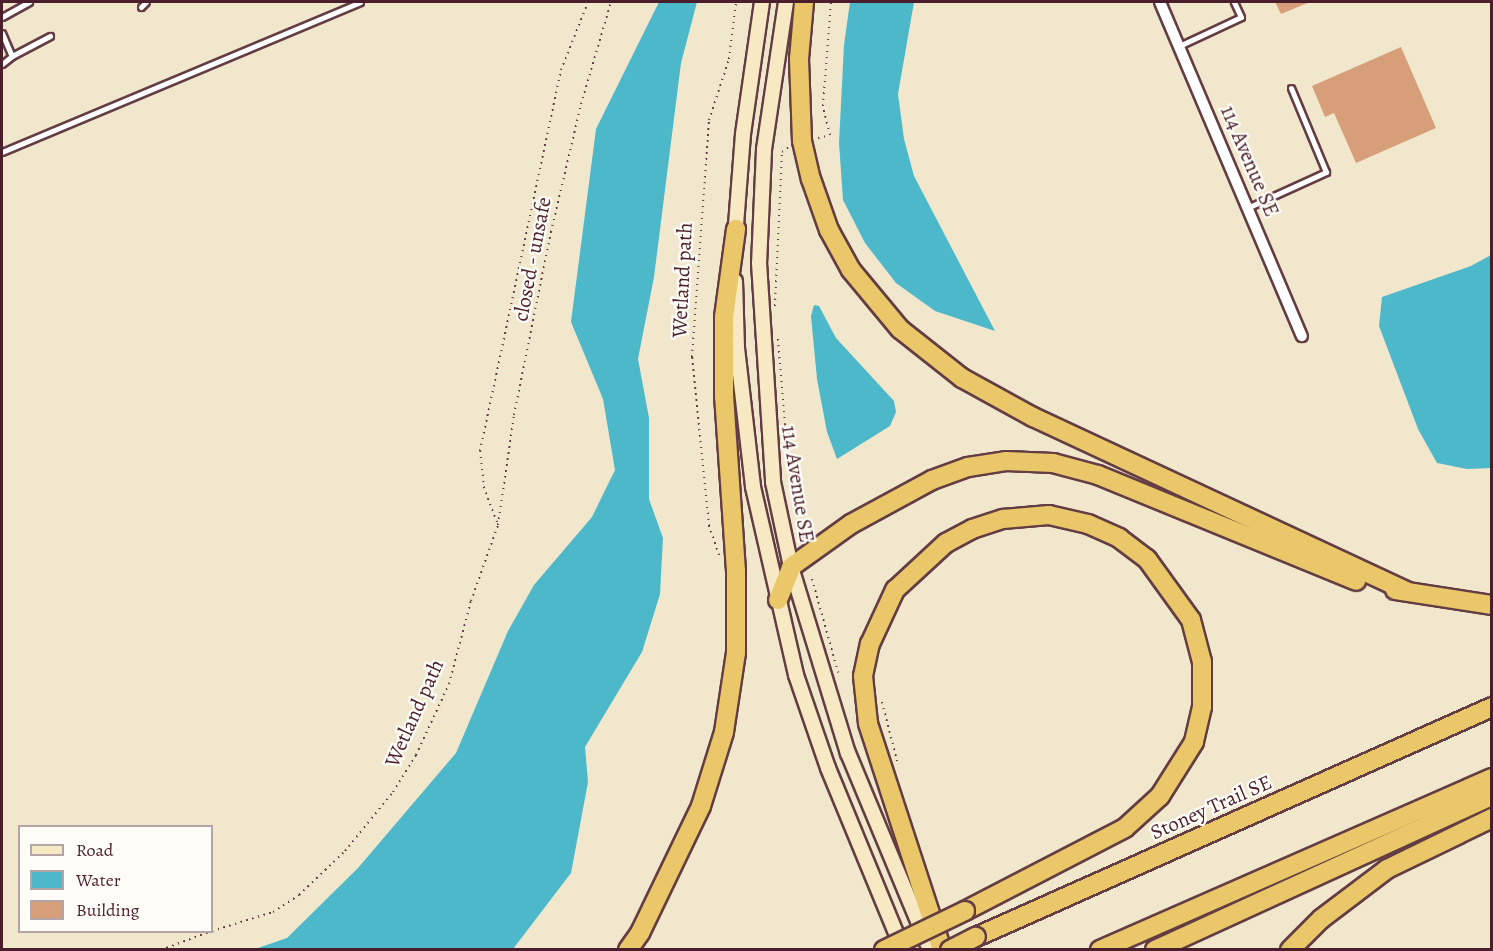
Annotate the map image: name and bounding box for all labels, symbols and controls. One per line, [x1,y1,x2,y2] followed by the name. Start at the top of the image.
[1215,102,1285,220] street label: 114 Avenue SE
[508,194,556,324] street label: closed - unsafe
[666,222,698,338] street label: Wetland path
[776,424,820,544] street label: 114 Avenue SE
[379,655,449,771] street label: Wetland path
[1146,769,1276,845] street label: Stoney Trail SE
[18,825,213,933] legend
[76,838,113,862] text: Road
[76,868,121,892] text: Water
[76,898,140,922] text: Building

